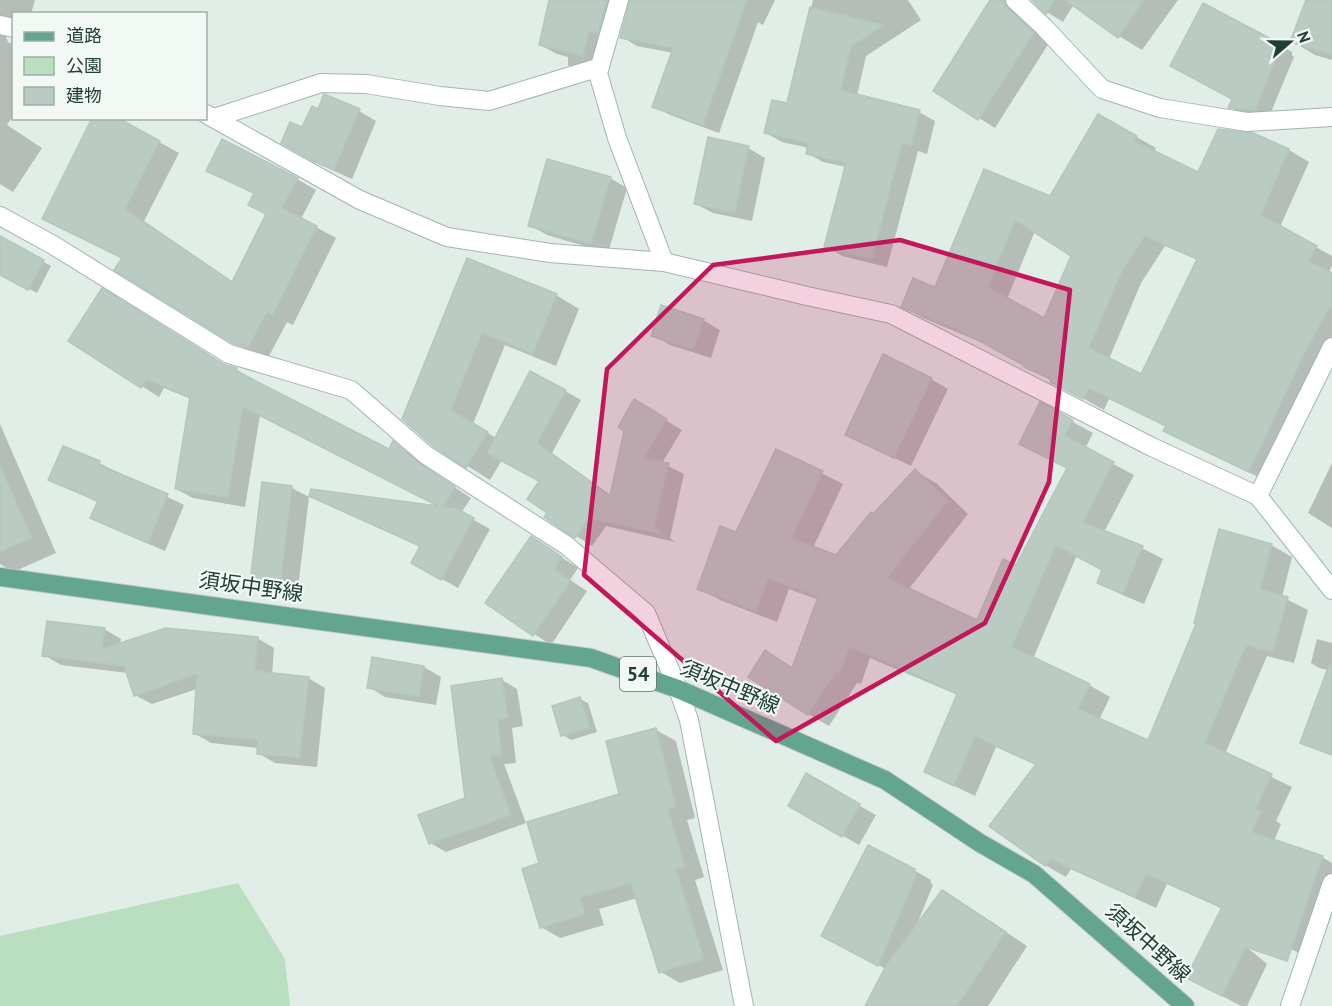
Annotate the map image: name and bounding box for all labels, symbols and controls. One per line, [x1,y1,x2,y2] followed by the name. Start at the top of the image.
[12,12,207,120] legend
[1260,12,1320,72] north arrow
[66,24,102,47] text: 道路
[1293,29,1315,45] text: N
[66,54,102,77] text: 公園
[66,84,102,107] text: 建物
[197,566,305,607] street label: 須坂中野線
[677,654,784,719] street label: 須坂中野線
[620,657,656,691] road number: 54
[1100,897,1196,988] street label: 須坂中野線

